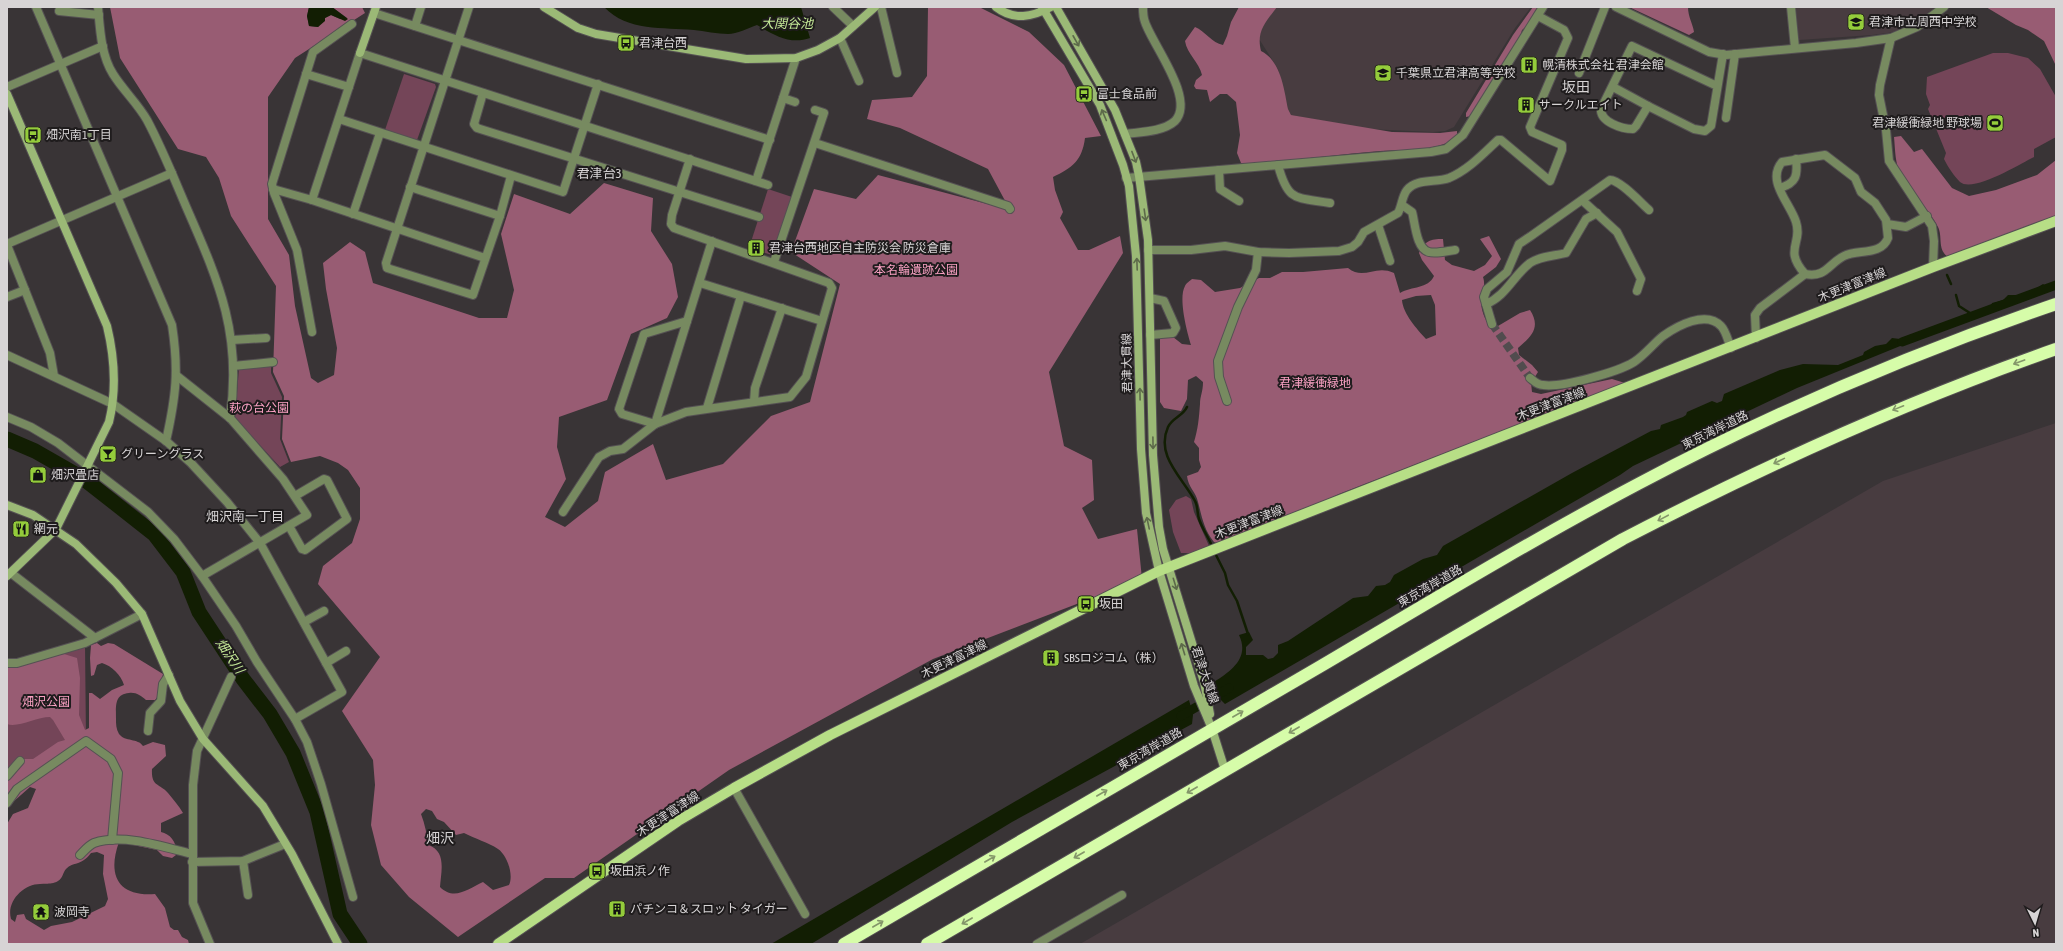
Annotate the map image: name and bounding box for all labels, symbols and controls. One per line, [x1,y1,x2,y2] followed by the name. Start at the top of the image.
[1846,12,1866,32] school or university icon: 君津市立周西中学校
[1869,15,1977,29] place label: 君津市立周西中学校
[761,16,815,31] water label: 大関谷池
[616,33,636,53] bus stop icon: 君津台西
[1073,35,1080,47] one-way arrow
[639,36,687,50] place label: 君津台西
[1519,55,1539,75] building icon: 幌清株式会社 君津会館
[1542,58,1664,72] place label: 幌清株式会社 君津会館
[1373,63,1393,83] school or university icon: 千葉県立君津高等学校
[1396,66,1516,80] place label: 千葉県立君津高等学校
[1562,79,1590,95] district label: 坂田
[1074,84,1094,104] bus stop icon: 富士食品前
[1097,87,1157,101] place label: 富士食品前
[1516,95,1536,115] building icon: サークルエイト
[1539,98,1623,112] place label: サークルエイト
[1100,109,1107,121] one-way arrow
[1985,113,2005,133] sports icon: 君津緩衝緑地 野球場
[1872,116,1982,130] place label: 君津緩衝緑地 野球場
[23,125,43,145] bus stop icon: 畑沢南1丁目
[46,128,112,142] place label: 畑沢南1丁目
[1130,150,1138,162] one-way arrow
[576,166,622,181] district label: 君津台3
[1141,208,1149,221] one-way arrow
[746,238,766,258] building icon: 君津台西地区自主防災会 防災倉庫
[769,241,951,255] place label: 君津台西地区自主防災会 防災倉庫
[1133,258,1140,271] one-way arrow
[874,263,958,277] park label: 本名輪遺跡公園
[1816,265,1888,305] street label: 木更津富津線
[1119,333,1135,393] street label: 君津大貫線
[2014,358,2026,366] one-way arrow
[1279,376,1351,390] park label: 君津緩衝緑地
[1515,385,1587,423] street label: 木更津富津線
[1136,388,1144,401] one-way arrow
[229,401,289,415] park label: 萩の台公園
[1892,405,1904,413] one-way arrow
[1680,408,1750,452] street label: 東京湾岸道路
[1149,436,1157,449] one-way arrow
[98,444,118,464] bar icon: グリーングラス
[121,447,204,461] place label: グリーングラス
[1773,458,1785,465] one-way arrow
[28,465,48,485] shop icon: 畑沢畳店
[51,468,99,482] place label: 畑沢畳店
[1213,503,1285,541] street label: 木更津富津線
[206,509,284,524] district label: 畑沢南一丁目
[1657,515,1669,523] one-way arrow
[1144,517,1152,530] one-way arrow
[11,519,31,539] restaurant icon: 網元
[34,522,58,536] place label: 網元
[1395,562,1465,610] street label: 東京湾岸道路
[1172,577,1179,590] one-way arrow
[1076,594,1096,614] bus stop icon: 坂田
[1099,597,1123,611] place label: 坂田
[213,636,248,678] water label: 畑沢川
[919,637,989,681] street label: 木更津富津線
[1179,642,1186,655] one-way arrow
[1189,644,1221,706] street label: 君津大貫線
[1041,648,1061,668] building icon: SBSロジコム（株）
[1064,651,1164,665] place label: SBSロジコム（株）
[22,695,70,709] park label: 畑沢公園
[1232,709,1244,717] one-way arrow
[1115,725,1185,773] street label: 東京湾岸道路
[1288,727,1300,735] one-way arrow
[1186,786,1198,794] one-way arrow
[634,789,702,839] street label: 木更津富津線
[1096,789,1107,797] one-way arrow
[426,830,454,846] district label: 畑沢
[1073,852,1085,860] one-way arrow
[984,854,996,862] one-way arrow
[587,861,607,881] bus stop icon: 坂田浜ノ作
[610,864,670,878] place label: 坂田浜ノ作
[607,899,627,919] building icon: パチンコ＆スロット タイガー
[31,902,51,922] temple icon: 波岡寺
[630,902,788,916] place label: パチンコ＆スロット タイガー
[2015,903,2055,943] north arrow
[54,905,90,919] place label: 波岡寺
[961,917,973,925] one-way arrow
[871,920,883,928] one-way arrow
[2032,927,2040,939] text: N

